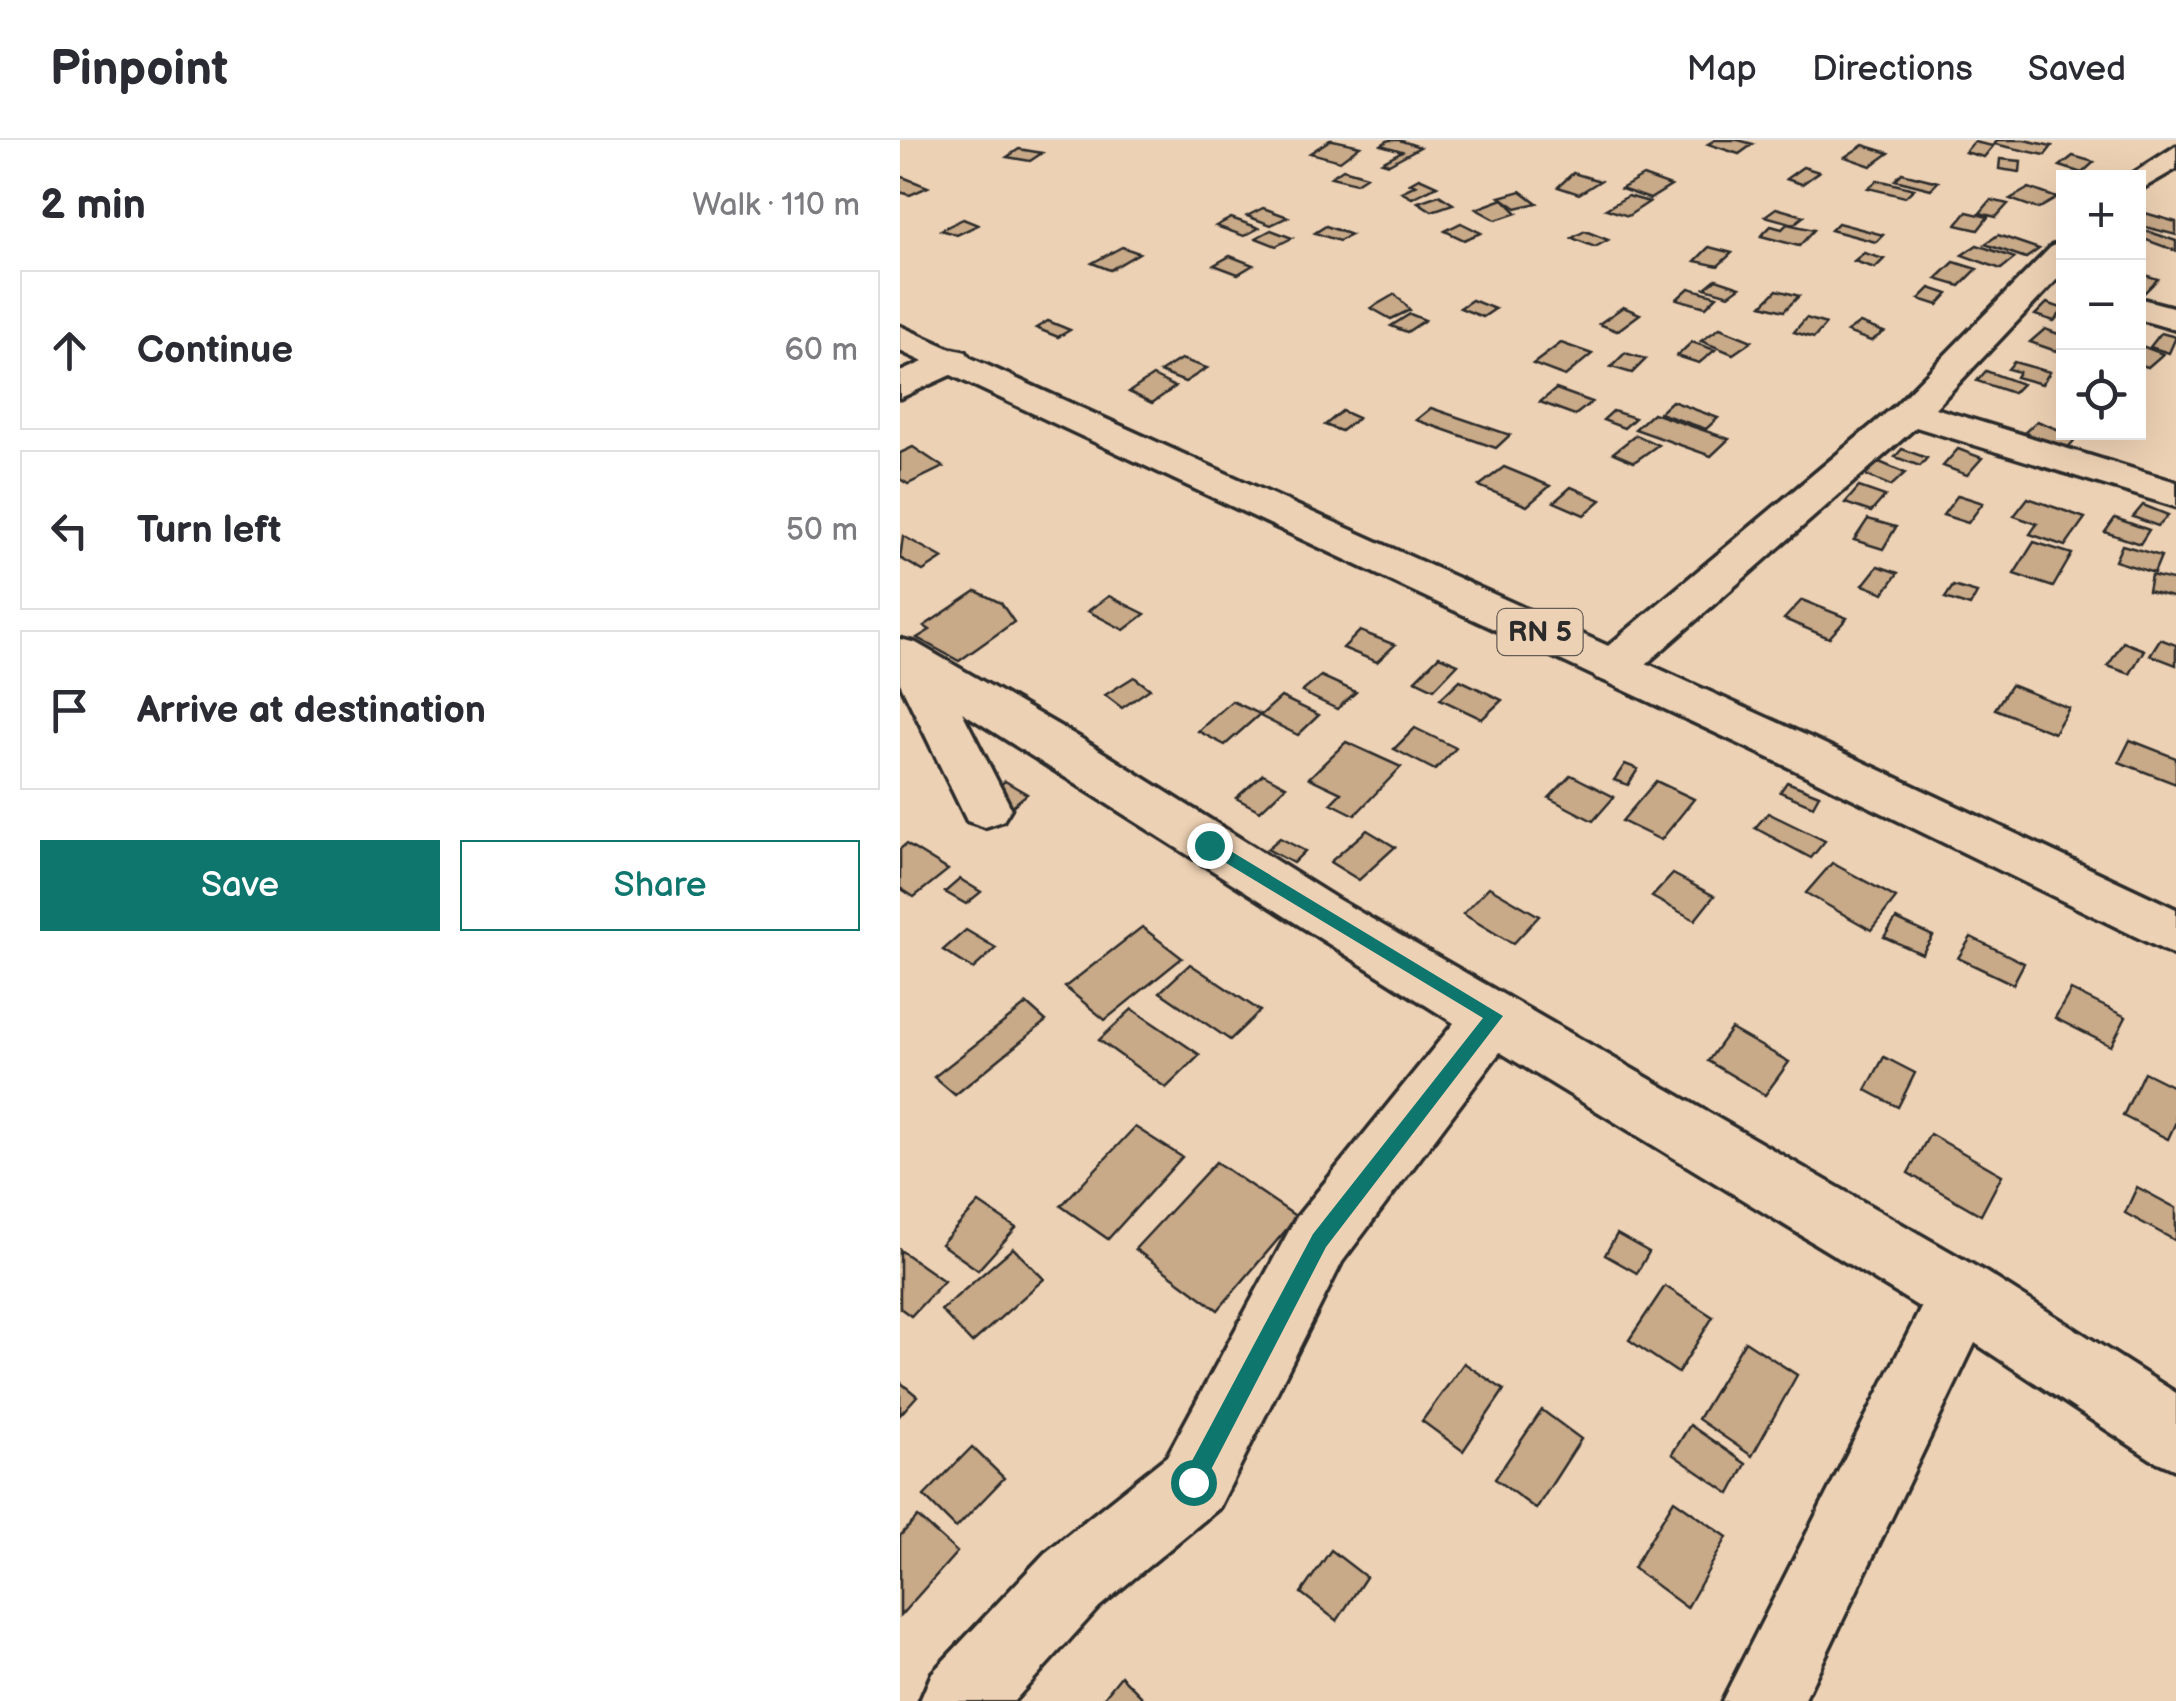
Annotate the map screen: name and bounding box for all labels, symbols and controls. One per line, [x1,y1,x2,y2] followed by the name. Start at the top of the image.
[50,41,228,98] text: Pinpoint
[1687,48,1757,91] text: Map
[1812,48,1973,91] text: Directions
[2028,48,2126,91] text: Saved
[2056,170,2146,440] map controls
[2056,170,2146,260] button: +
[40,180,146,231] text: 2 min
[692,186,860,225] text: Walk · 110 m
[2056,260,2146,350] button: −
[42,323,97,378] icon: ahead
[137,328,293,373] text: Continue
[785,331,858,370] text: 60 m
[2056,350,2146,440] button: locate
[42,503,97,558] icon: left
[137,508,281,553] text: Turn left
[786,511,858,550] text: 50 m
[1498,609,1582,655] road number: RN 5
[42,683,97,738] icon: arrive
[137,688,486,733] text: Arrive at destination
[1187,823,1233,869] route end
[40,840,440,931] button: Save
[460,840,860,931] button: Share
[1171,1460,1217,1506] route start

